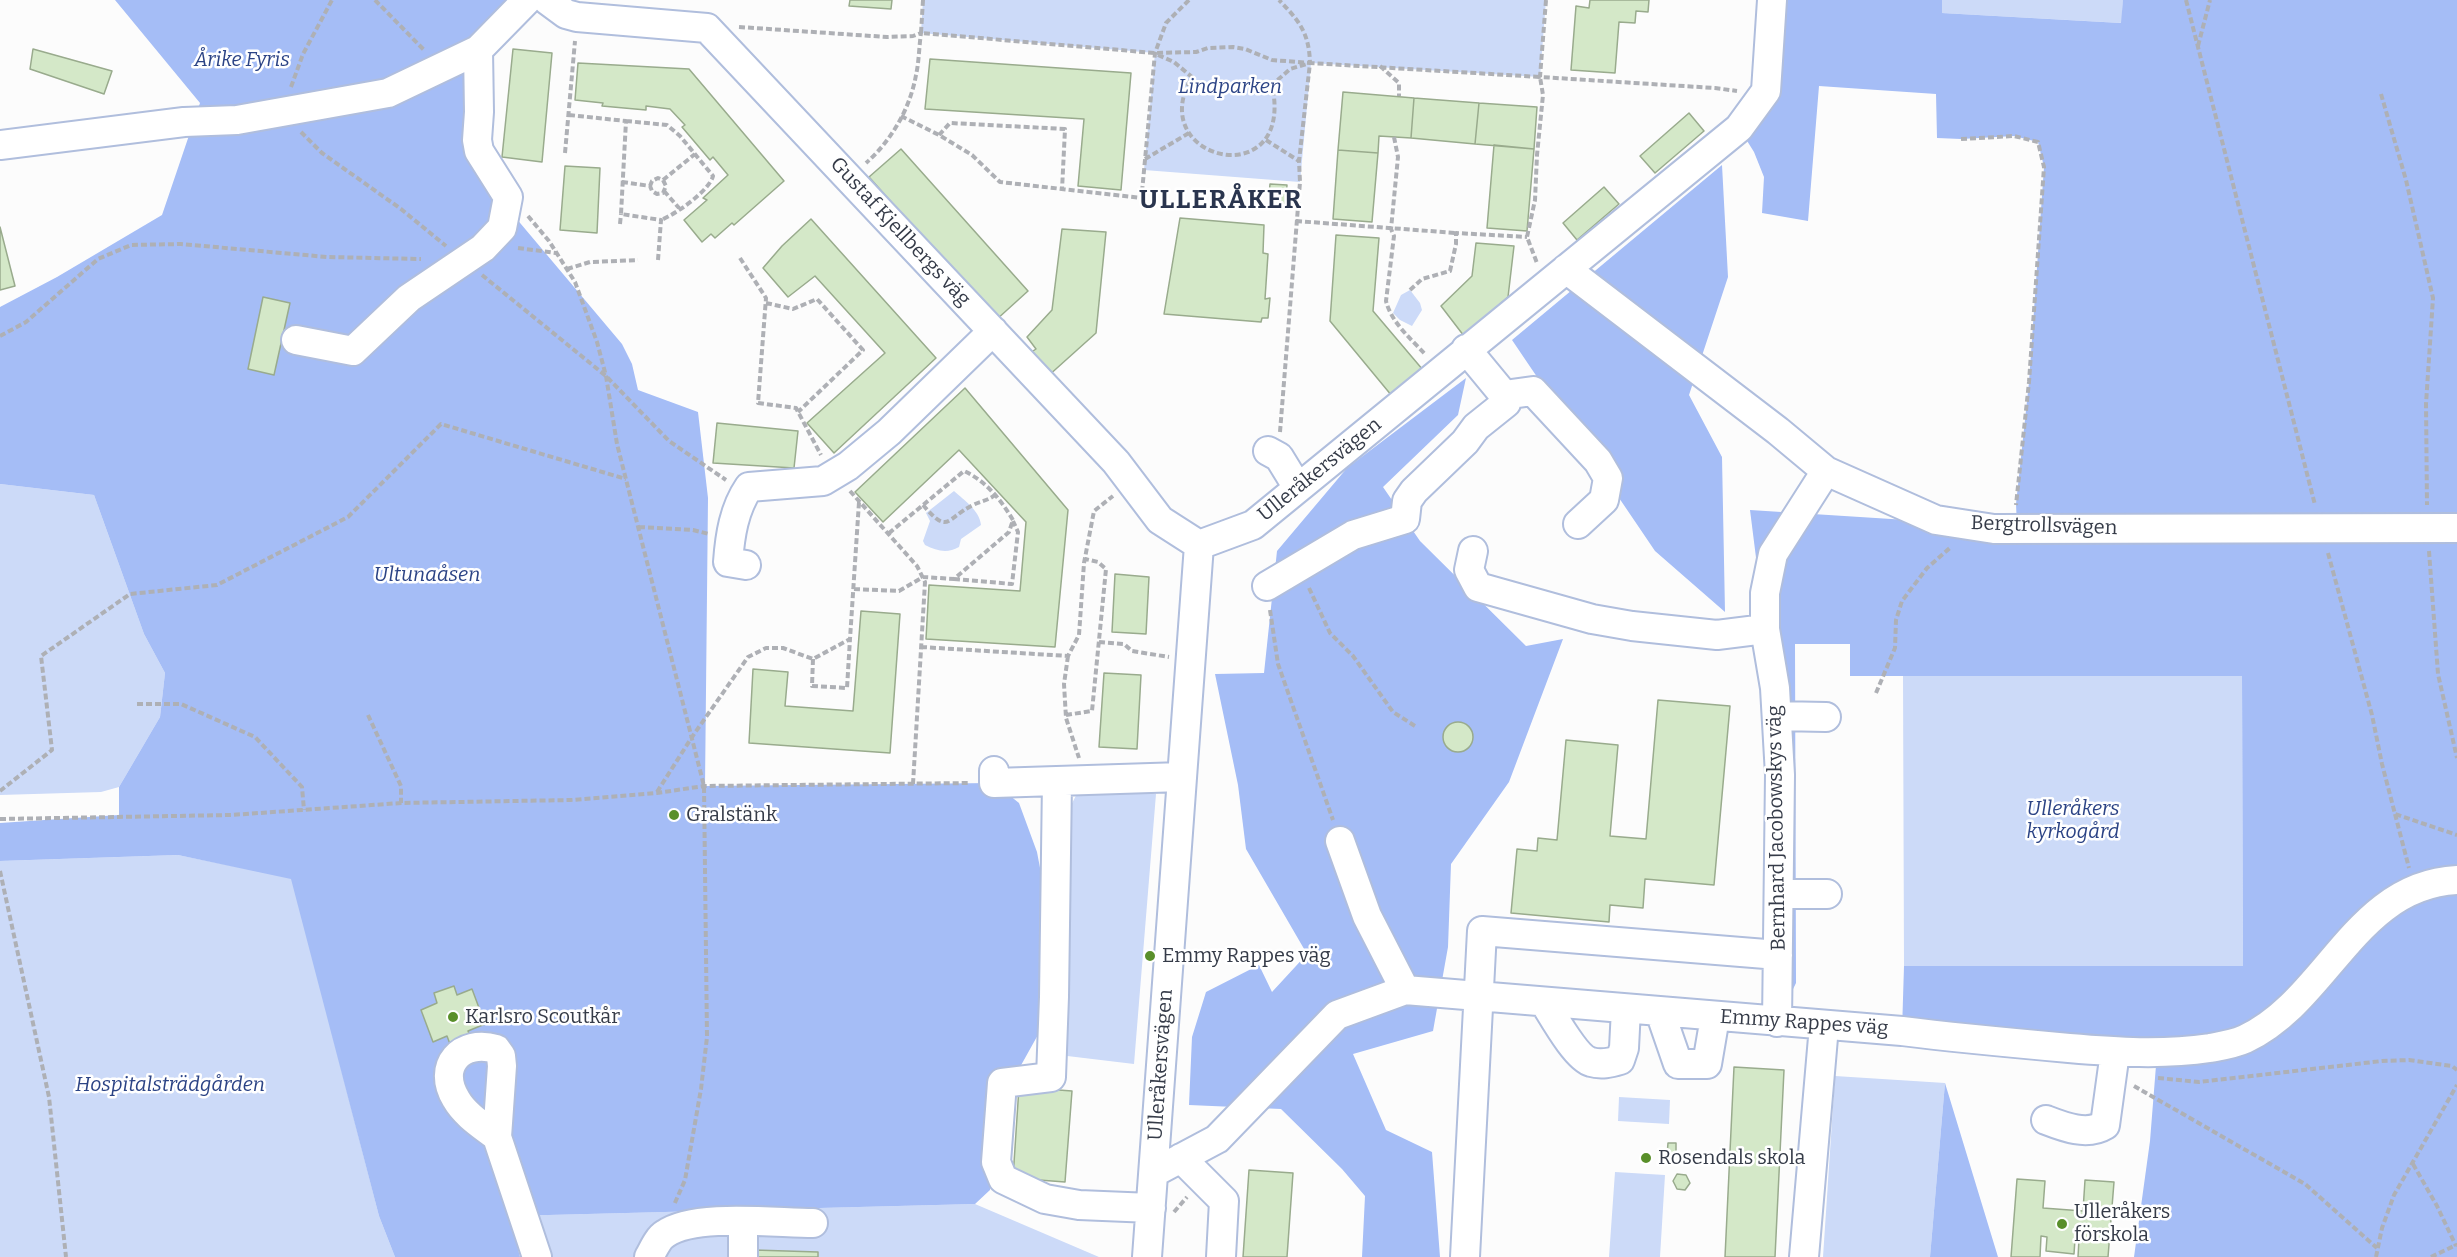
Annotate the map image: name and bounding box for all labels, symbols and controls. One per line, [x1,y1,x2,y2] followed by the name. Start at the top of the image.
[194,48,290,72] park label: Årike Fyris
[1178,75,1282,99] park label: Lindparken
[825,153,975,311] street label: Gustaf Kjellbergs väg
[1139,185,1303,217] district label: ULLERÅKER
[1254,413,1386,527] street label: Ulleråkersvägen
[1970,511,2118,541] street label: Bergtrollsvägen
[374,563,480,587] park label: Ultunaåsen
[1763,705,1791,951] street label: Bernhard Jacobowskys väg
[2027,797,2119,844] park label: Ulleråkers kyrkogård
[686,803,777,827] place label: Gralstänk
[667,808,681,822] marker: Gralstänk
[1162,944,1331,968] place label: Emmy Rappes väg
[1143,949,1157,963] marker: Emmy Rappes väg
[1144,989,1178,1141] street label: Ulleråkersvägen
[465,1005,620,1029] place label: Karlsro Scoutkår
[1719,1005,1889,1041] street label: Emmy Rappes väg
[446,1010,460,1024] marker: Karlsro Scoutkår
[75,1073,265,1097] park label: Hospitalsträdgården
[1658,1146,1805,1170] place label: Rosendals skola
[1639,1151,1653,1165] marker: Rosendals skola
[2074,1200,2170,1247] place label: Ulleråkers förskola
[2055,1217,2069,1231] marker: Ulleråkers förskola

